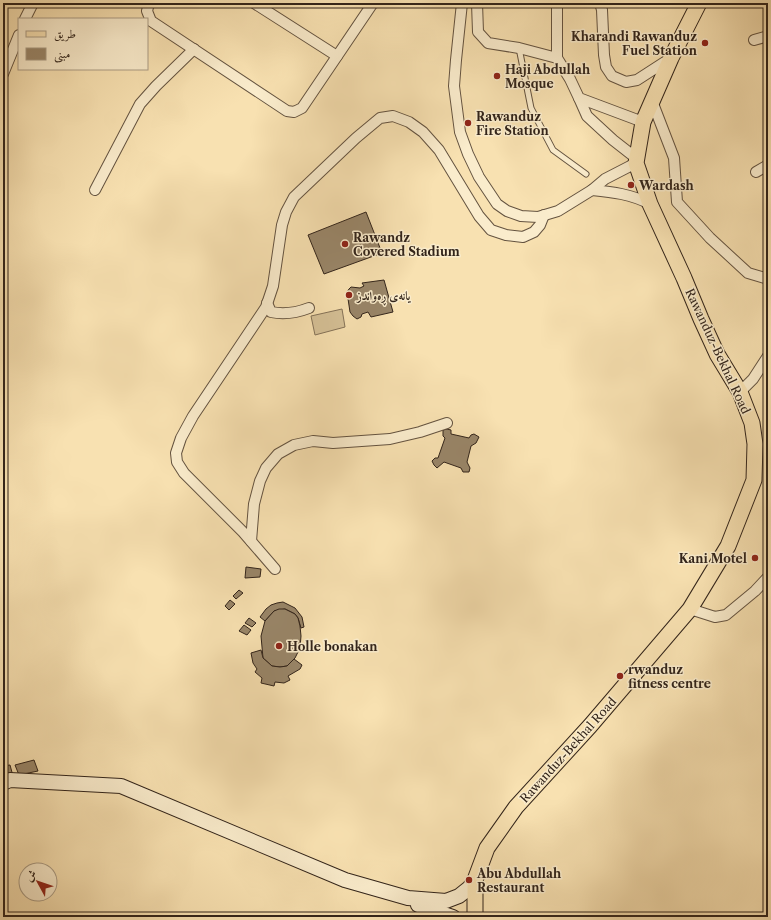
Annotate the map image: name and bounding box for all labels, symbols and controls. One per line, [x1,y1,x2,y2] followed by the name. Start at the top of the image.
[18,18,148,70] legend
[54,26,76,42] text: طريق
[571,29,698,58] place label: Kharandi Rawanduz Fuel Station
[700,38,710,48] marker: Kharandi Rawanduz Fuel Station
[54,46,70,63] text: مبنى
[505,62,591,91] place label: Haji Abdullah Mosque
[492,71,502,81] marker: Haji Abdullah Mosque
[476,109,549,138] place label: Rawanduz Fire Station
[463,118,473,128] marker: Rawanduz Fire Station
[638,178,695,193] place label: Wardash
[626,180,636,190] marker: Wardash
[353,230,460,259] place label: Rawandz Covered Stadium
[340,239,350,249] marker: Rawandz Covered Stadium
[682,286,754,417] street label: Rawanduz-Bekhal Road
[355,288,411,306] place label: یانەی ڕەواندز
[344,290,354,300] marker: یانەی ڕەواندز
[679,551,747,566] place label: Kani Motel
[750,553,760,563] marker: Kani Motel
[287,639,378,654] place label: Holle bonakan
[274,641,284,651] marker: Holle bonakan
[628,662,711,691] place label: rwanduz fitness centre
[615,671,625,681] marker: rwanduz fitness centre
[517,694,620,806] street label: Rawanduz-Bekhal Road
[18,862,58,902] north arrow
[476,866,562,895] place label: Abu Abdullah Restaurant
[21,867,39,884] text: ش
[464,875,474,885] marker: Abu Abdullah Restaurant

